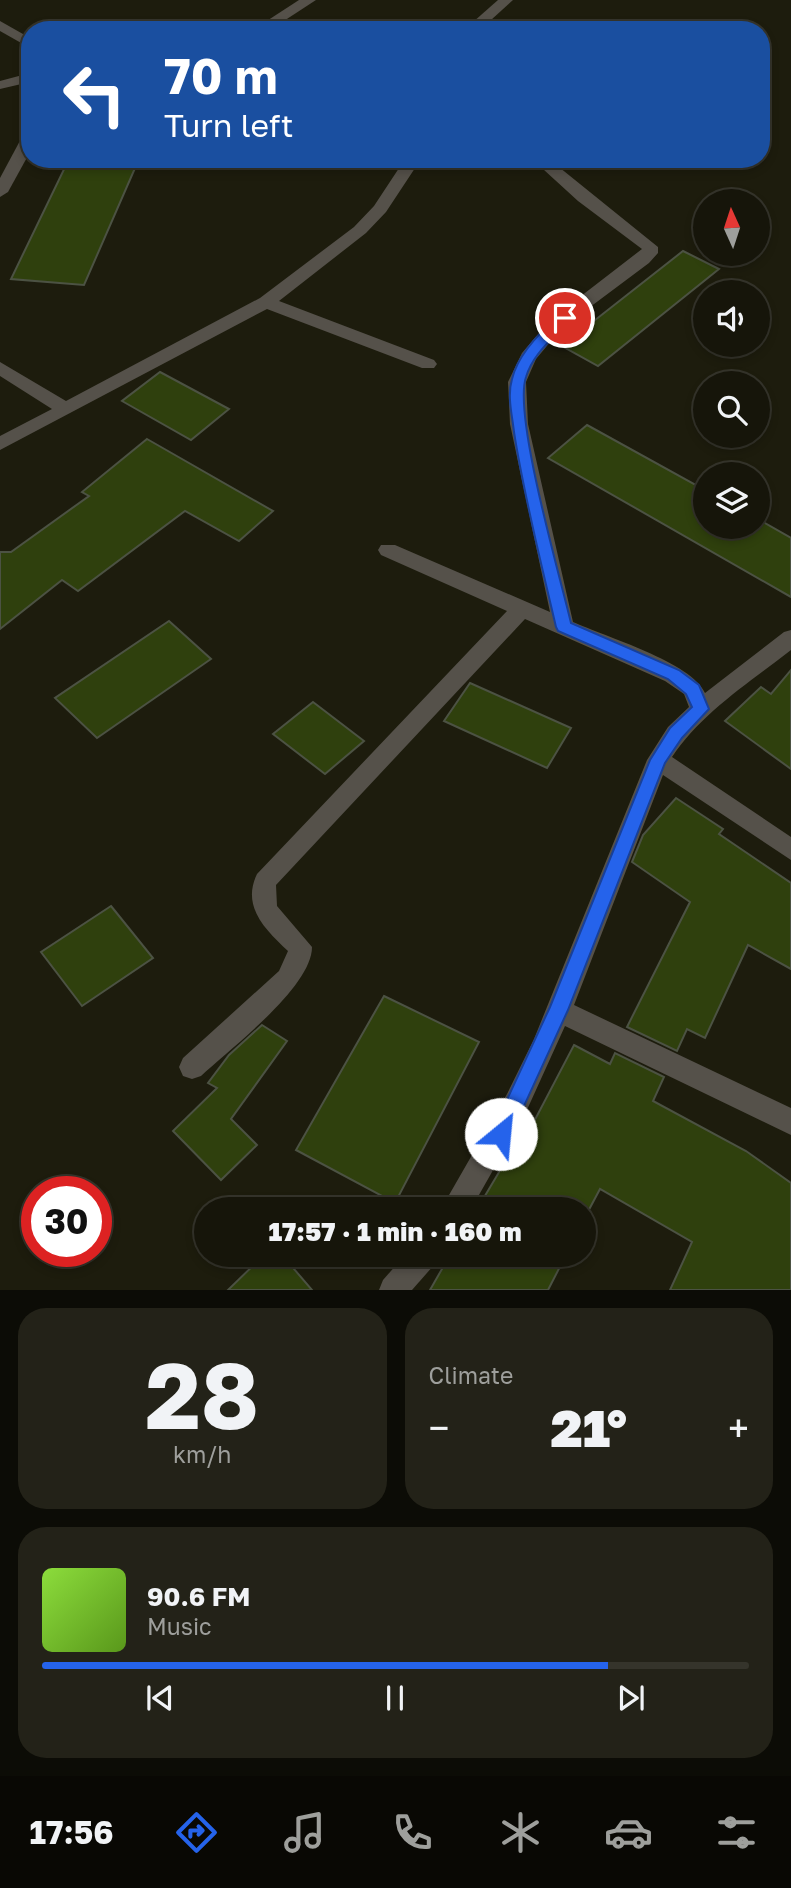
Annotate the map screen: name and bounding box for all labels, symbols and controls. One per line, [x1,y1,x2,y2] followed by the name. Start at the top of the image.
[164,46,278,105] text: 70 m
[49,49,140,140] icon: left
[164,106,293,144] text: Turn left
[693,189,770,266] north arrow
[693,189,770,539] map controls
[693,280,770,357] button: sound
[535,288,595,348] pin
[546,299,584,337] icon: arrive
[693,371,770,448] button: search
[693,462,770,539] button: layers
[464,1097,538,1171] position arrow
[21,1176,112,1267] speed limit sign: 30
[268,1216,522,1247] text: 17:57 · 1 min · 160 m
[145,1340,259,1449] text: 28
[429,1361,513,1389] text: Climate
[550,1396,627,1458] text: 21°
[429,1405,449,1450] text: −
[728,1405,749,1450] text: +
[173,1440,232,1468] text: km/h
[147,1581,250,1612] text: 90.6 FM
[147,1612,212,1640] text: Music
[141,1679,179,1717] icon: previous
[376,1679,414,1717] icon: pause
[612,1679,650,1717] icon: next
[172,1808,221,1857] icon: directions
[280,1808,329,1857] icon: music
[388,1808,437,1857] icon: phone
[496,1808,545,1857] icon: climate
[604,1808,653,1857] icon: car
[712,1808,761,1857] icon: filters
[29,1813,114,1851] text: 17:56

